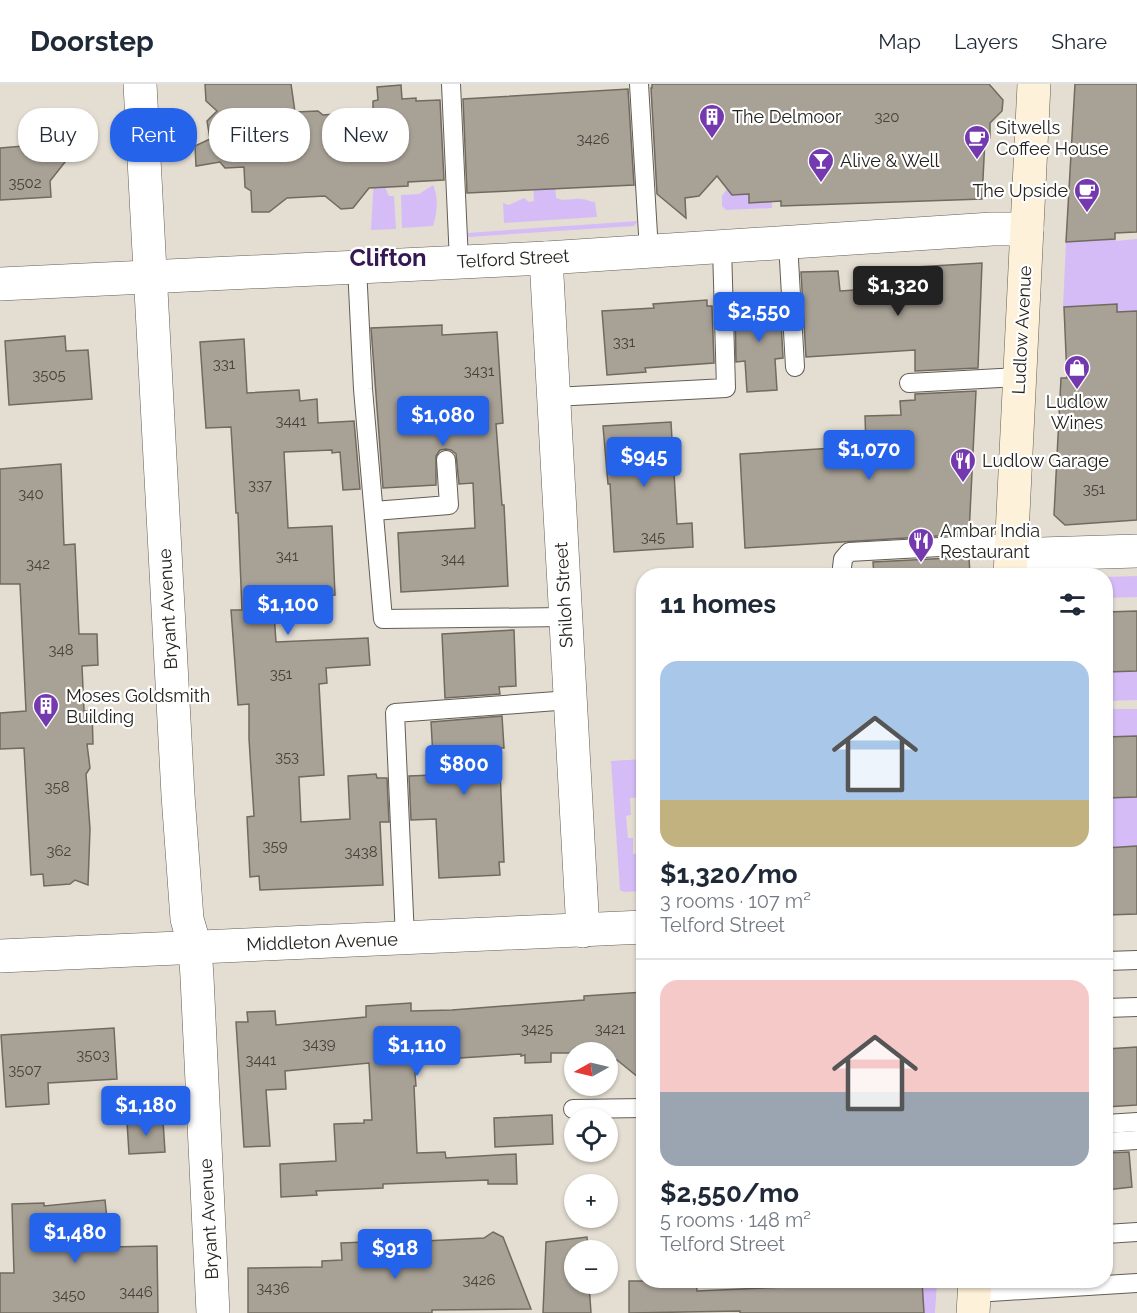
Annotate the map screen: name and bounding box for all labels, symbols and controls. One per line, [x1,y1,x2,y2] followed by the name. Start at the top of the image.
[30,25,154,58] text: Doorstep
[878,29,921,54] text: Map
[954,29,1018,54] text: Layers
[1051,29,1107,54] text: Share
[697,102,727,140] building icon: The Delmoor
[732,106,842,127] place label: The Delmoor
[18,108,98,162] chip: Buy
[110,108,197,162] chip: Rent
[209,108,310,162] chip: Filters
[322,108,409,162] chip: New
[874,108,900,126] house number: 320
[996,117,1109,159] place label: Sitwells Coffee House
[962,123,992,161] cafe icon: Sitwells Coffee House
[576,130,610,148] house number: 3426
[806,146,836,184] bar icon: Alive & Well
[840,150,939,171] place label: Alive & Well
[8,174,42,192] house number: 3502
[1072,176,1102,214] cafe icon: The Upside
[972,180,1068,201] place label: The Upside
[349,243,427,272] district label: Clifton
[456,245,570,272] street label: Telford Street
[1008,265,1035,395] street label: Ludlow Avenue
[849,266,947,317] pin: $1,320
[867,273,929,297] text: $1,320
[710,292,808,343] pin: $2,550
[727,299,791,323] text: $2,550
[613,333,636,351] house number: 331
[1062,353,1092,391] shop icon: Ludlow Wines
[213,355,236,373] house number: 331
[464,362,495,380] house number: 3431
[32,366,66,384] house number: 3505
[1046,391,1108,433] place label: Ludlow Wines
[394,396,492,447] pin: $1,080
[411,403,475,427] text: $1,080
[276,412,307,430] house number: 3441
[820,430,918,481] pin: $1,070
[608,437,680,488] pin: $945
[838,437,900,461] text: $1,070
[621,444,667,468] text: $945
[948,446,978,484] restaurant icon: Ludlow Garage
[982,450,1109,471] place label: Ludlow Garage
[248,476,272,494] house number: 337
[1083,480,1106,498] house number: 351
[18,485,44,503] house number: 340
[940,520,1040,562] place label: Ambar India Restaurant
[906,526,936,564] restaurant icon: Ambar India Restaurant
[641,528,665,546] house number: 345
[550,542,577,648] street label: Shiloh Street
[276,547,299,565] house number: 341
[154,548,181,670] street label: Bryant Avenue
[441,550,465,568] house number: 344
[26,555,50,573] house number: 342
[239,585,337,636] pin: $1,100
[1056,588,1089,621] icon: filters
[660,589,776,619] text: 11 homes
[257,592,319,616] text: $1,100
[48,641,74,659] house number: 348
[270,665,293,683] house number: 351
[66,685,210,727] place label: Moses Goldsmith Building
[31,691,61,729] building icon: Moses Goldsmith Building
[821,700,929,808] icon: home
[428,745,500,796] pin: $800
[275,748,299,766] house number: 353
[439,752,489,776] text: $800
[44,778,70,796] house number: 358
[263,837,288,855] house number: 359
[47,842,72,860] house number: 362
[344,843,378,861] house number: 3438
[660,859,798,889] text: $1,320/mo
[660,889,811,913] text: 3 rooms · 107 m²
[660,913,785,937] text: Telford Street
[246,928,399,955] street label: Middleton Avenue
[821,1019,929,1127] icon: home
[521,1020,553,1038] house number: 3425
[595,1020,626,1038] house number: 3421
[368,1026,466,1077] pin: $1,110
[387,1033,447,1057] text: $1,110
[302,1035,336,1053] house number: 3439
[564,1042,618,1096] north arrow
[564,1042,618,1294] map controls
[76,1046,110,1064] house number: 3503
[246,1051,277,1069] house number: 3441
[8,1061,42,1079] house number: 3507
[97,1086,195,1137] pin: $1,180
[115,1093,177,1117] text: $1,180
[564,1108,618,1162] button: locate
[195,1158,222,1280] street label: Bryant Avenue
[564,1174,618,1228] button: +
[660,1178,799,1208] text: $2,550/mo
[660,1208,811,1232] text: 5 rooms · 148 m²
[26,1213,124,1264] pin: $1,480
[44,1220,106,1244] text: $1,480
[359,1229,431,1280] pin: $918
[660,1232,785,1256] text: Telford Street
[372,1236,418,1260] text: $918
[564,1240,618,1294] button: −
[462,1271,496,1289] house number: 3426
[256,1279,290,1297] house number: 3436
[119,1283,153,1301] house number: 3446
[52,1286,86,1304] house number: 3450

